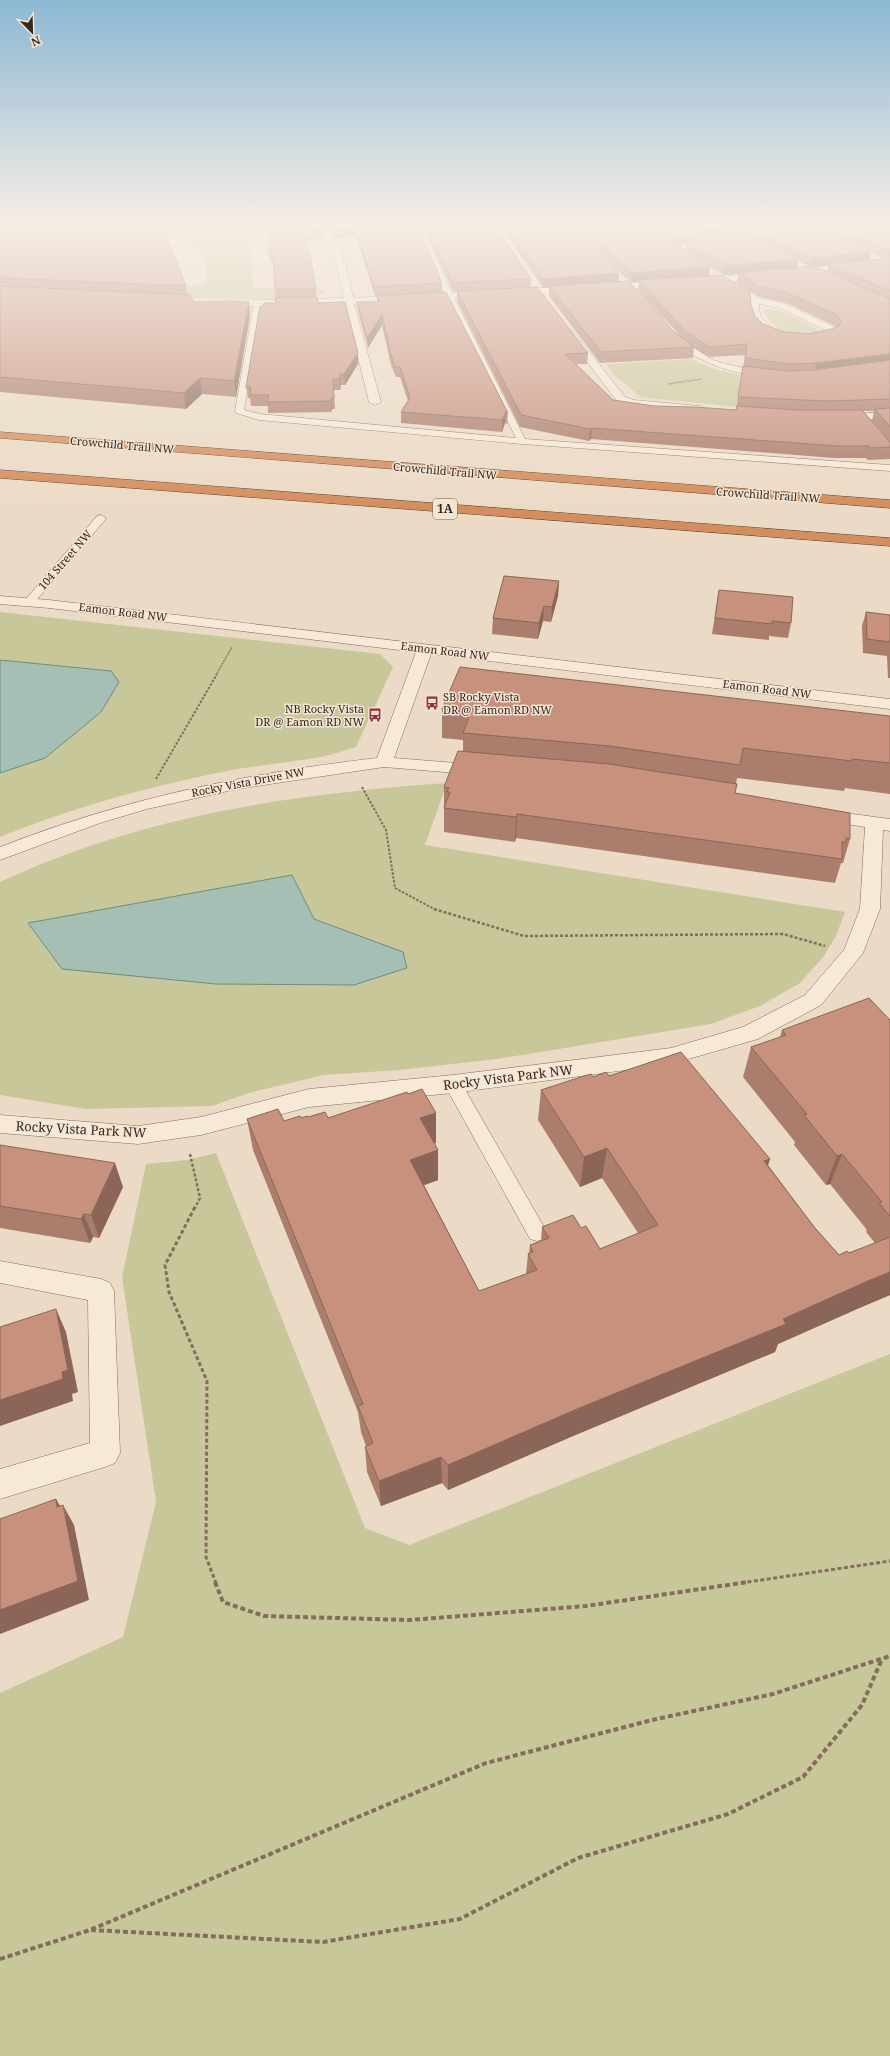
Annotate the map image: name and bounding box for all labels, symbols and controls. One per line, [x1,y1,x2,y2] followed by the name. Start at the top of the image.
[12,12,52,52] north arrow
[29,33,43,50] text: N
[69,432,175,457] street label: Crowchild Trail NW
[392,458,498,483] street label: Crowchild Trail NW
[715,483,821,506] street label: Crowchild Trail NW
[433,499,457,519] road number: 1A
[34,526,95,593] street label: 104 Street NW
[78,599,169,624] street label: Eamon Road NW
[400,638,491,663] street label: Eamon Road NW
[722,676,813,701] street label: Eamon Road NW
[443,689,552,717] place label: SB Rocky Vista DR @ Eamon RD NW
[424,695,440,711] bus stop icon: SB Rocky Vista DR @ Eamon RD NW
[255,701,364,729] place label: NB Rocky Vista DR @ Eamon RD NW
[367,707,383,723] bus stop icon: NB Rocky Vista DR @ Eamon RD NW
[190,763,306,800] street label: Rocky Vista Drive NW
[442,1060,574,1094] street label: Rocky Vista Park NW
[15,1117,147,1141] street label: Rocky Vista Park NW

